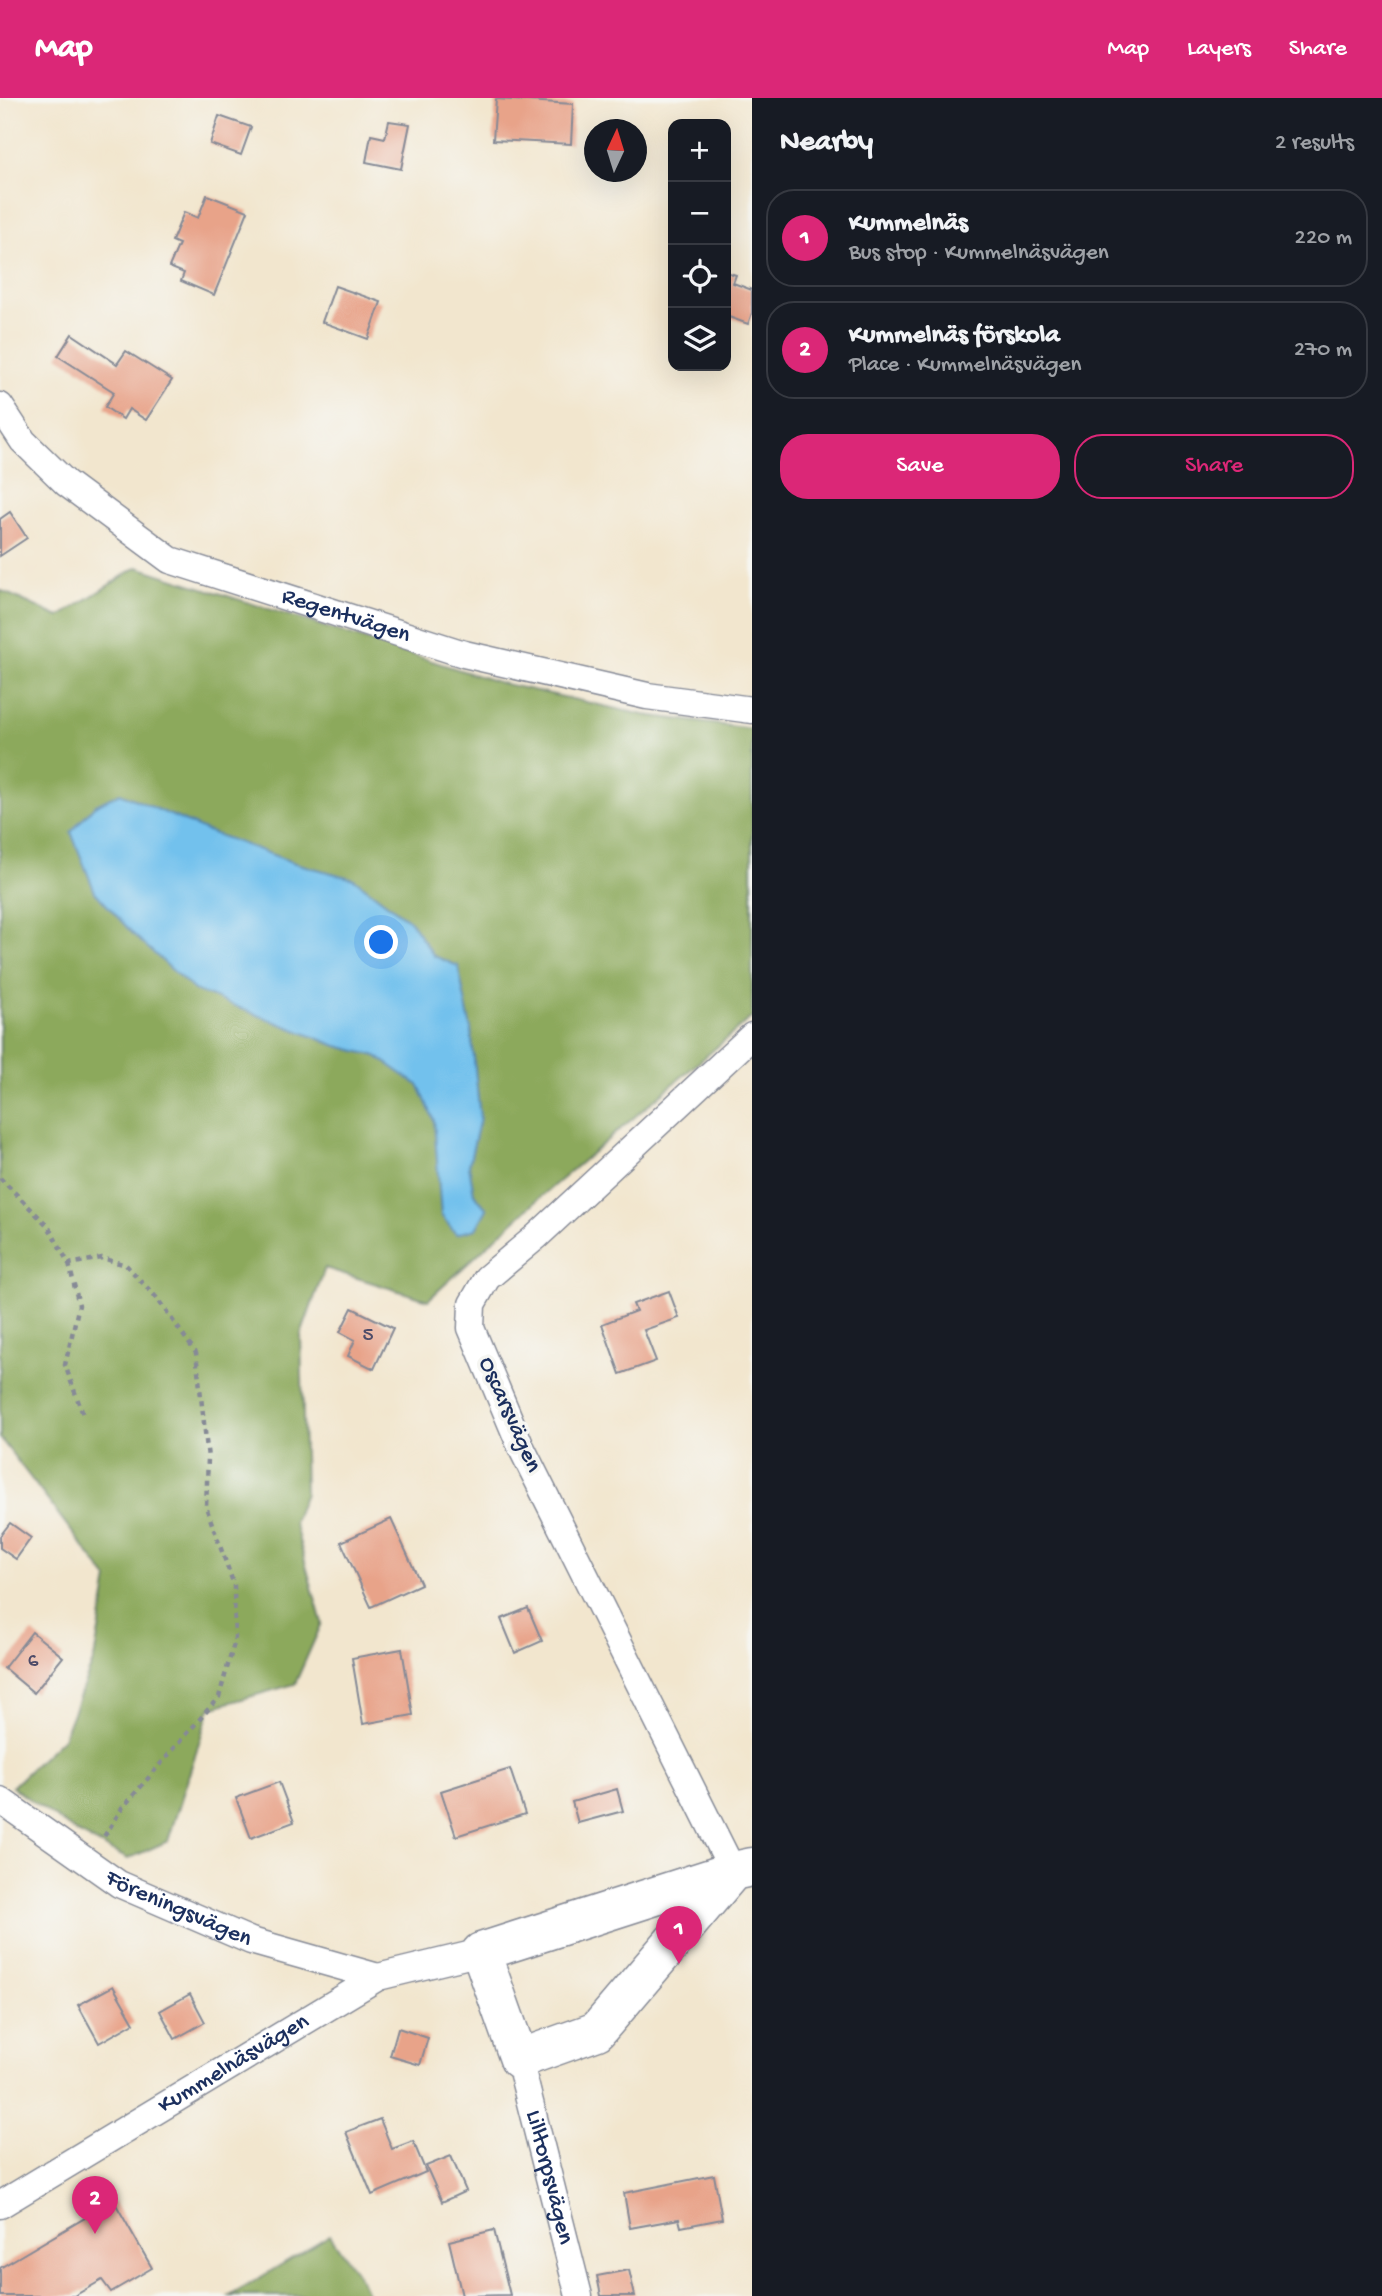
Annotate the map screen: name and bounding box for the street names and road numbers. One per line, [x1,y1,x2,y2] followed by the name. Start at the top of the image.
[278,582,414,651] street label: Regentvägen
[471,1353,548,1478] street label: Oscarsvägen
[98,1863,257,1954] street label: Föreningsvägen
[153,2007,315,2121] street label: Kummelnäsvägen
[518,2107,580,2248] street label: Lilltorpsvägen

